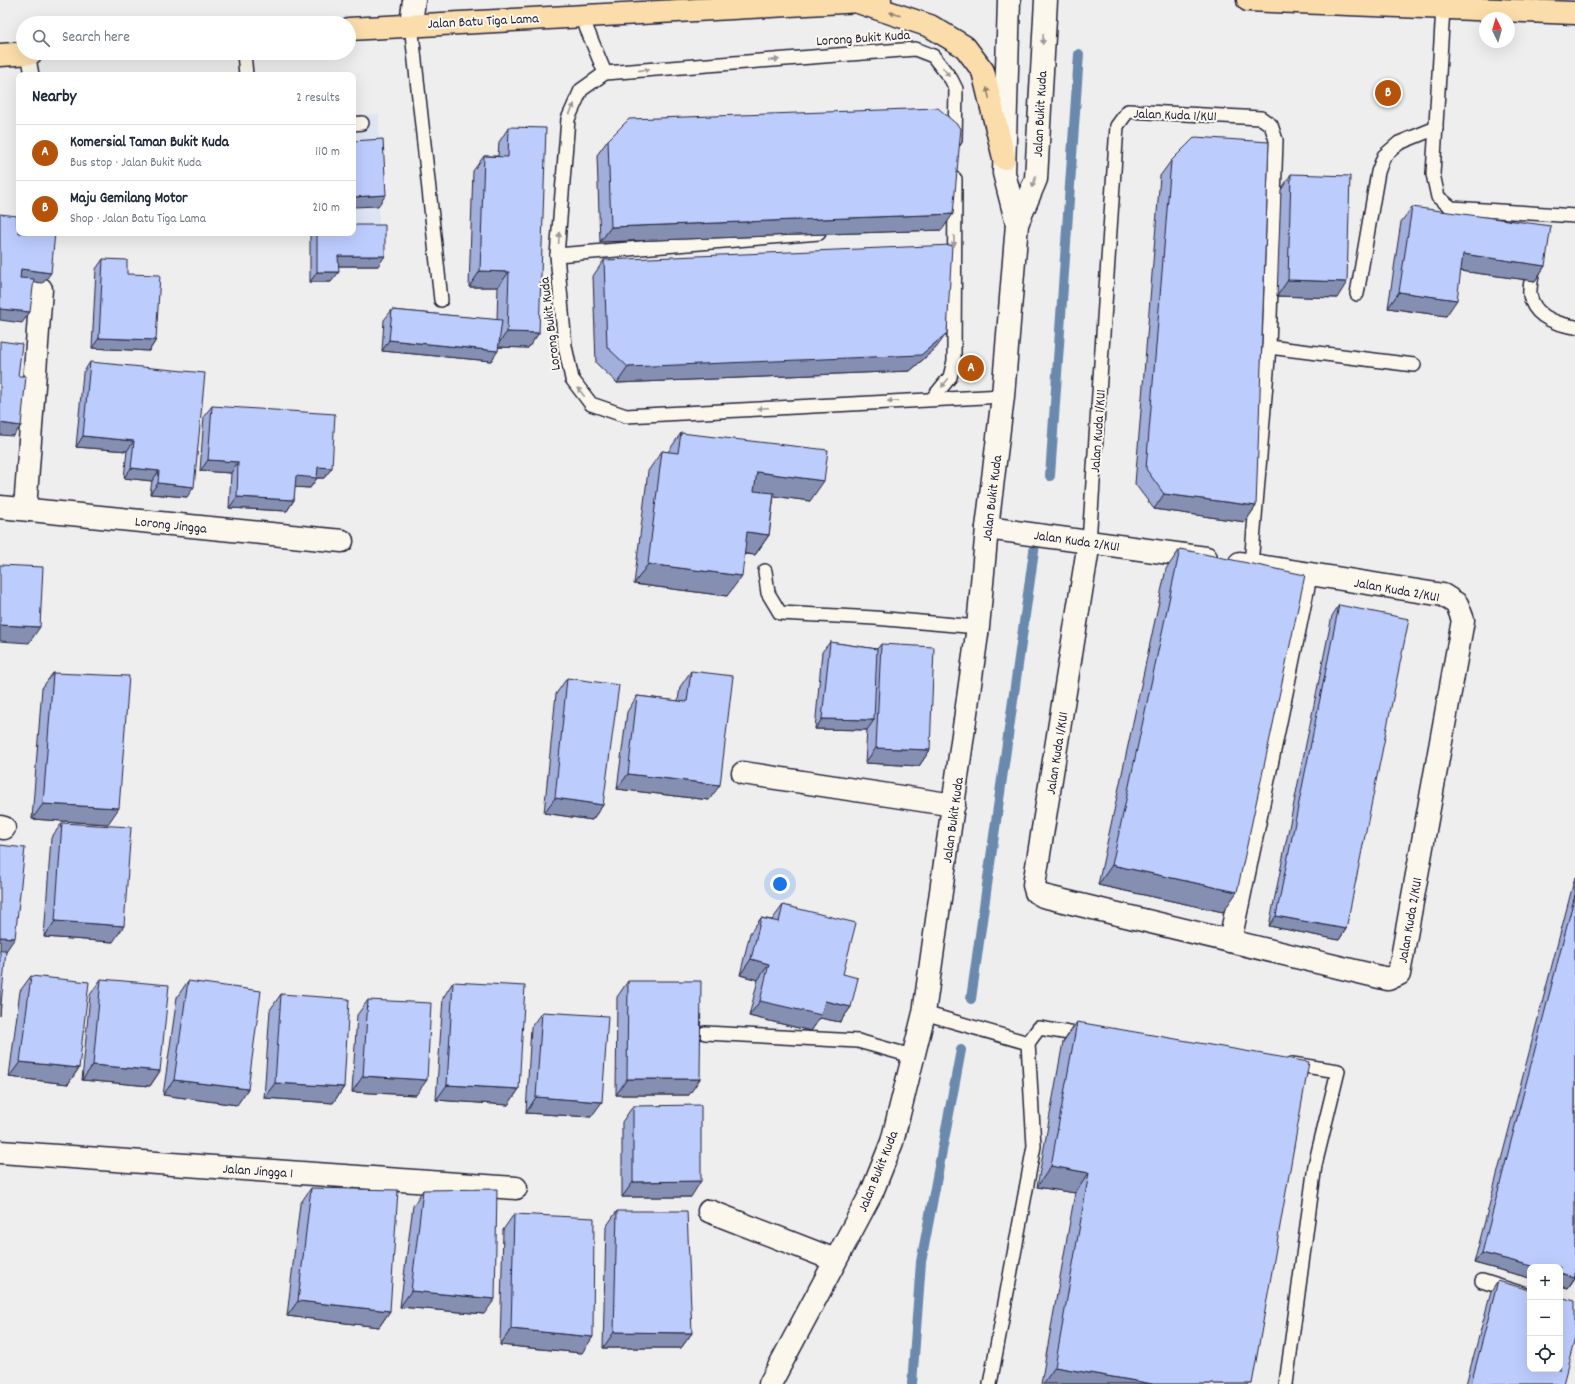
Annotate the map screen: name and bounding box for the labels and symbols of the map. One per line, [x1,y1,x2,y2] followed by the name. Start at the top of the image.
[427,9,540,35] street label: Jalan Batu Tiga Lama
[889,11,901,17] one-way arrow
[1479,12,1515,48] north arrow
[815,26,911,52] street label: Lorong Bukit Kuda
[1040,33,1047,45] one-way arrow
[768,56,780,63] one-way arrow
[942,66,950,77] one-way arrow
[638,67,650,73] one-way arrow
[1029,70,1053,158] street label: Jalan Bukit Kuda
[1375,78,1401,108] pin: B
[985,87,991,99] one-way arrow
[569,104,575,115] one-way arrow
[1133,105,1217,127] street label: Jalan Kuda 1/KU1
[1030,177,1036,189] one-way arrow
[555,232,562,244] one-way arrow
[951,235,957,248] one-way arrow
[535,275,567,372] street label: Lorong Bukit Kuda
[958,353,984,383] pin: A
[941,377,950,388] one-way arrow
[577,386,586,397] one-way arrow
[1086,389,1112,473] street label: Jalan Kuda 1/KU1
[887,397,899,404] one-way arrow
[757,405,769,412] one-way arrow
[978,454,1008,542] street label: Jalan Bukit Kuda
[134,512,208,540] street label: Lorong Jingga
[1033,526,1121,558] street label: Jalan Kuda 2/KU1
[1352,574,1441,608] street label: Jalan Kuda 2/KU1
[1042,711,1074,796] street label: Jalan Kuda 1/KU1
[938,776,970,864] street label: Jalan Bukit Kuda
[770,874,790,894] your location
[1394,876,1428,965] street label: Jalan Kuda 2/KU1
[853,1128,904,1215] street label: Jalan Bukit Kuda
[222,1160,294,1184] street label: Jalan Jingga 1

